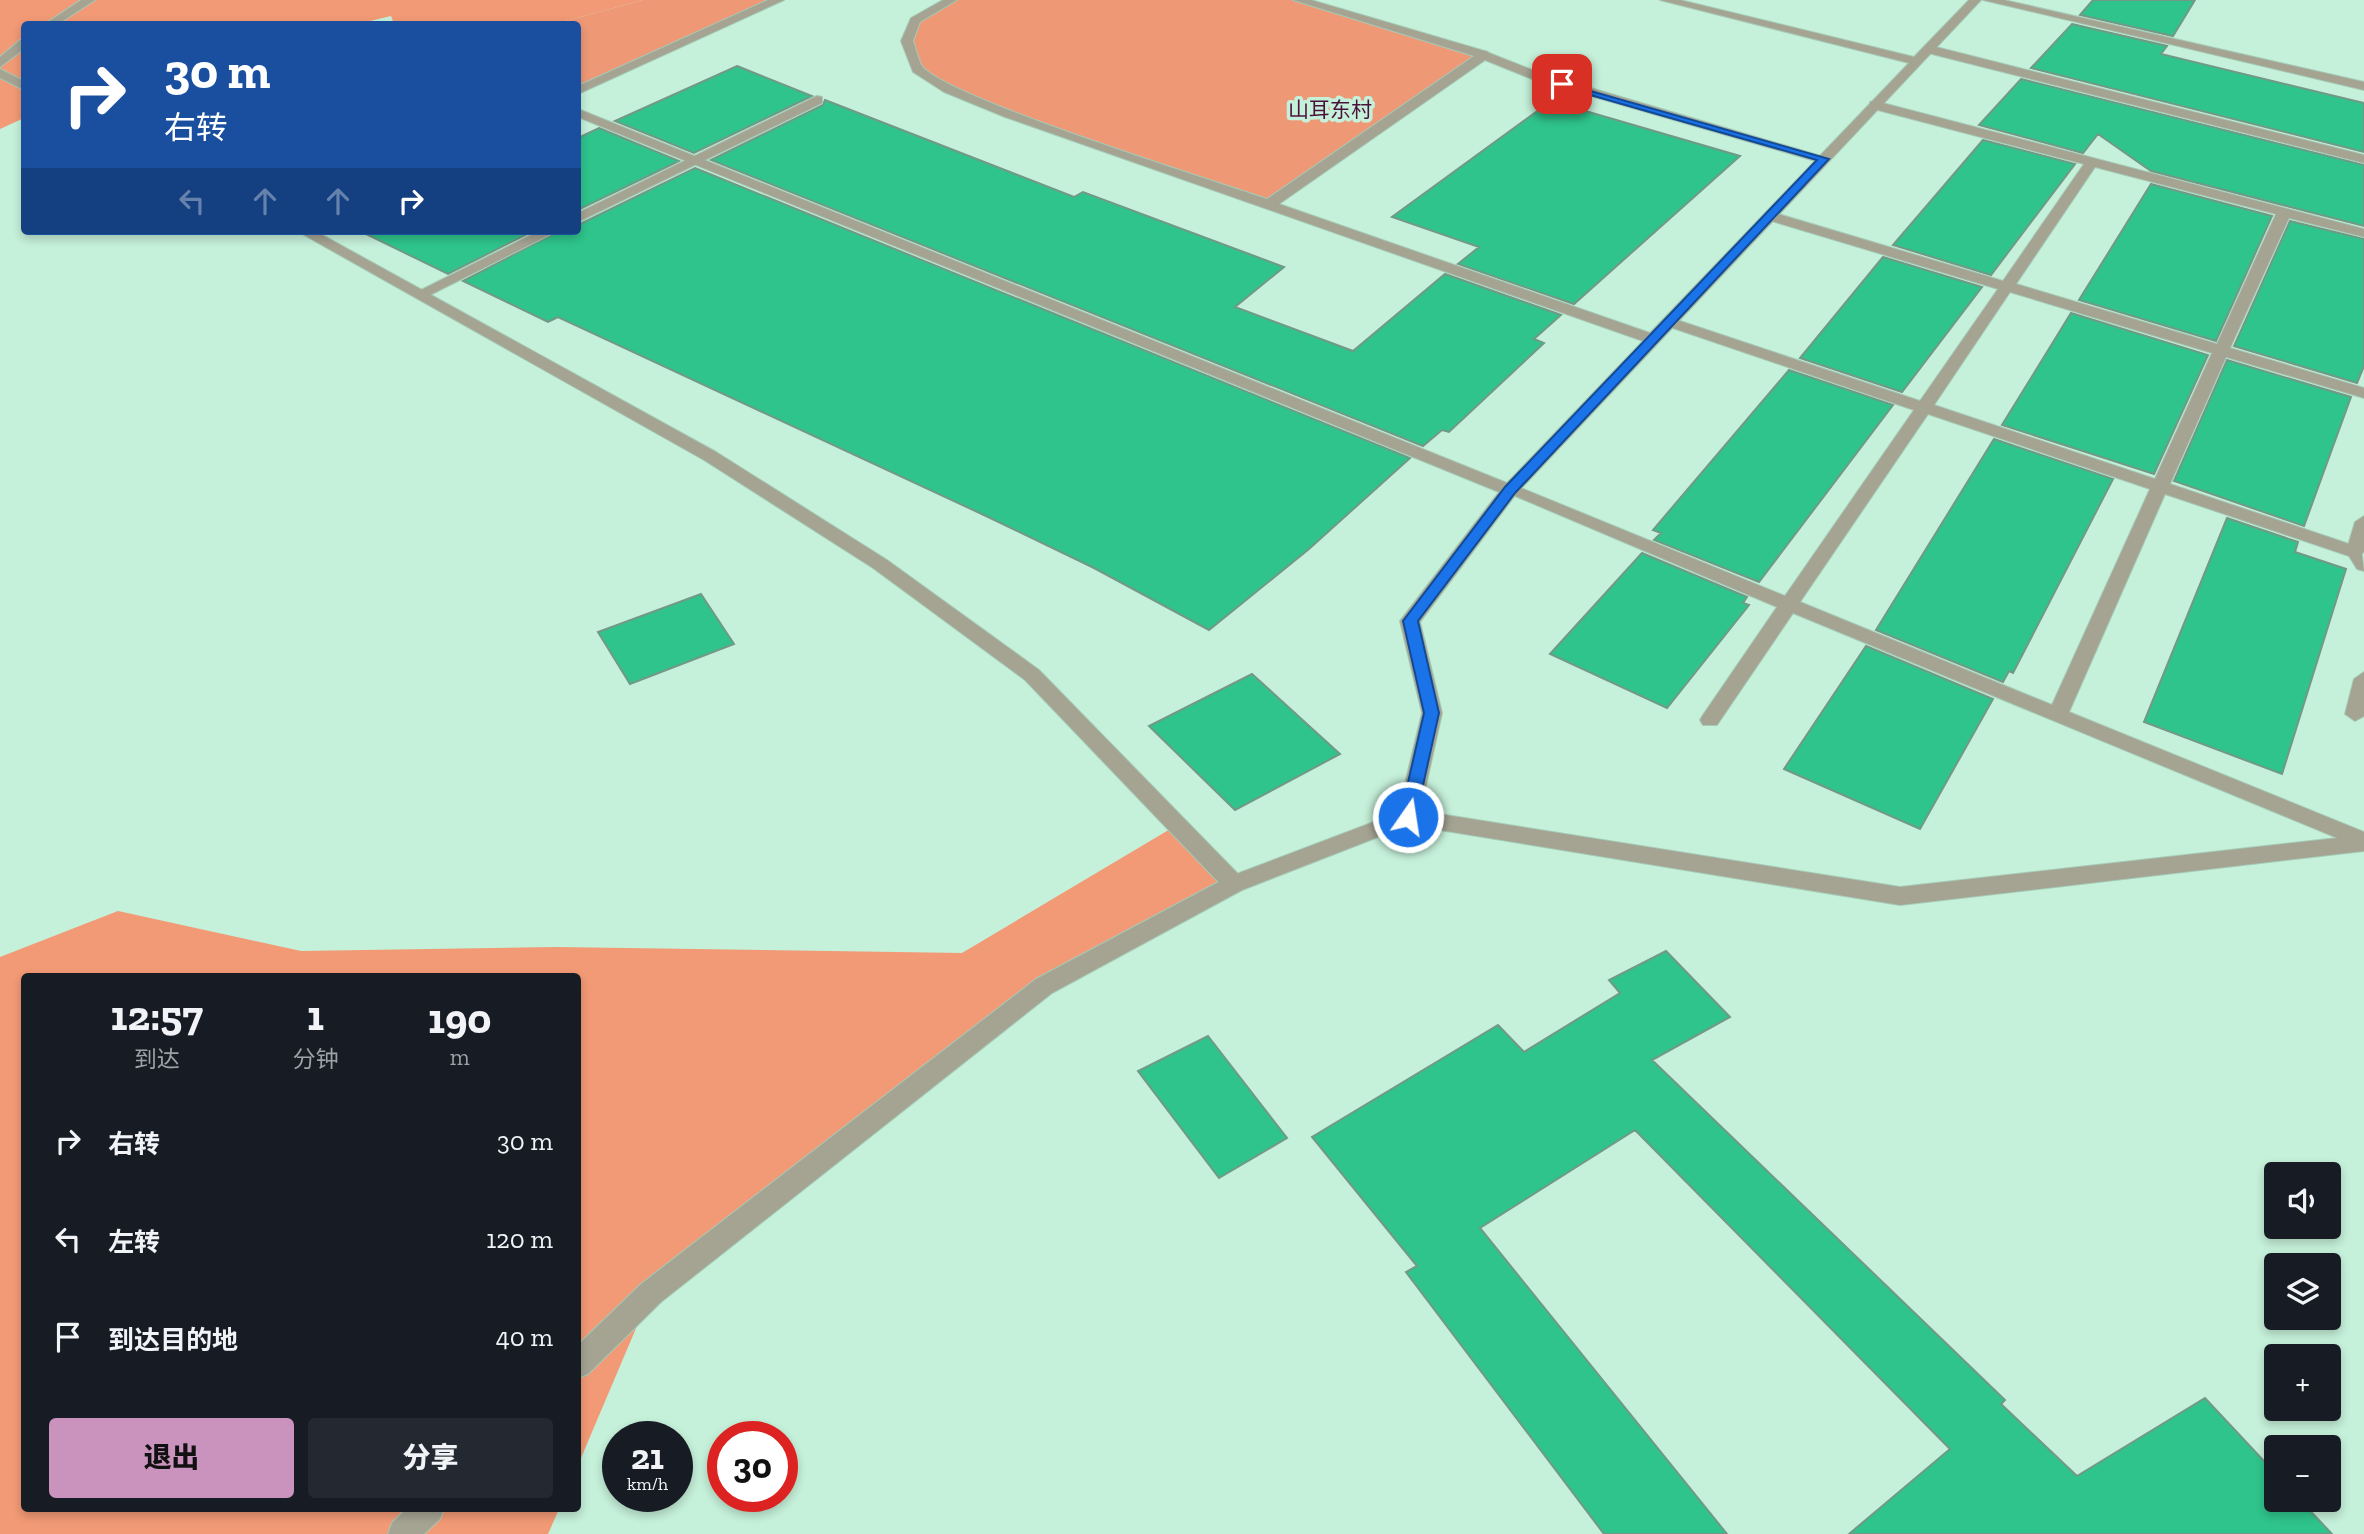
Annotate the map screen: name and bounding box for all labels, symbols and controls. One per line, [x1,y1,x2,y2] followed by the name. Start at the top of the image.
[164,42,270,101] text: 30 m
[49,49,140,140] icon: right
[1532,54,1592,114] pin
[1543,65,1581,103] icon: arrive
[1288,97,1372,122] district label: 山耳东村
[164,109,228,147] text: 右转
[173,182,211,220] icon: left
[246,182,284,220] icon: ahead
[319,182,357,220] icon: ahead
[392,182,430,220] icon: right
[1371,780,1445,854] position arrow
[110,990,203,1041] text: 12:57
[307,990,324,1041] text: 1
[428,993,492,1044] text: 190
[450,1043,470,1071] text: m
[134,1045,180,1073] text: 到达
[293,1045,339,1073] text: 分钟
[49,1122,87,1160] icon: right
[497,1125,553,1157] text: 30 m
[108,1128,160,1160] text: 右转
[2264,1162,2341,1512] map controls
[2264,1162,2341,1239] button: sound
[49,1220,87,1258] icon: left
[486,1223,553,1255] text: 120 m
[108,1226,160,1258] text: 左转
[2264,1253,2341,1330] button: layers
[49,1318,87,1356] icon: arrive
[496,1321,553,1353] text: 40 m
[108,1324,238,1356] text: 到达目的地
[2264,1344,2341,1421] button: +
[49,1418,294,1498] button: 退出
[308,1418,553,1498] button: 分享
[707,1421,798,1512] speed limit sign: 30
[2264,1435,2341,1512] button: −
[631,1436,664,1478] text: 21
[627,1473,668,1495] text: km/h

